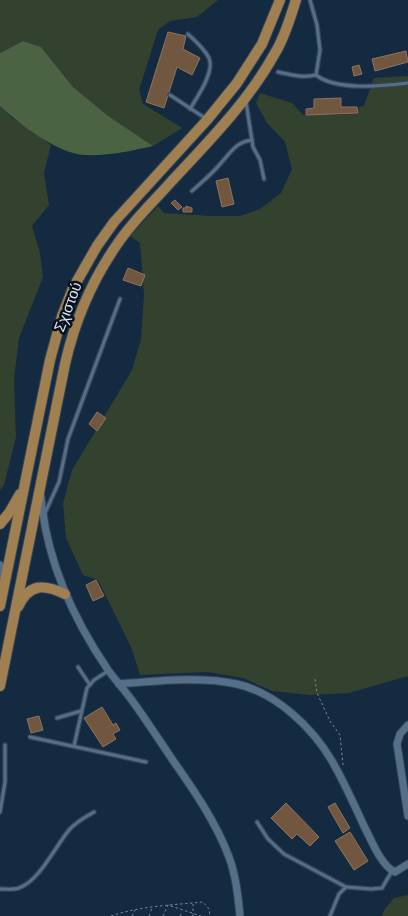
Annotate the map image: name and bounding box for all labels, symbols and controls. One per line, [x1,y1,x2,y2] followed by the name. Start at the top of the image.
[50,280,86,334] street label: Σχιστού

